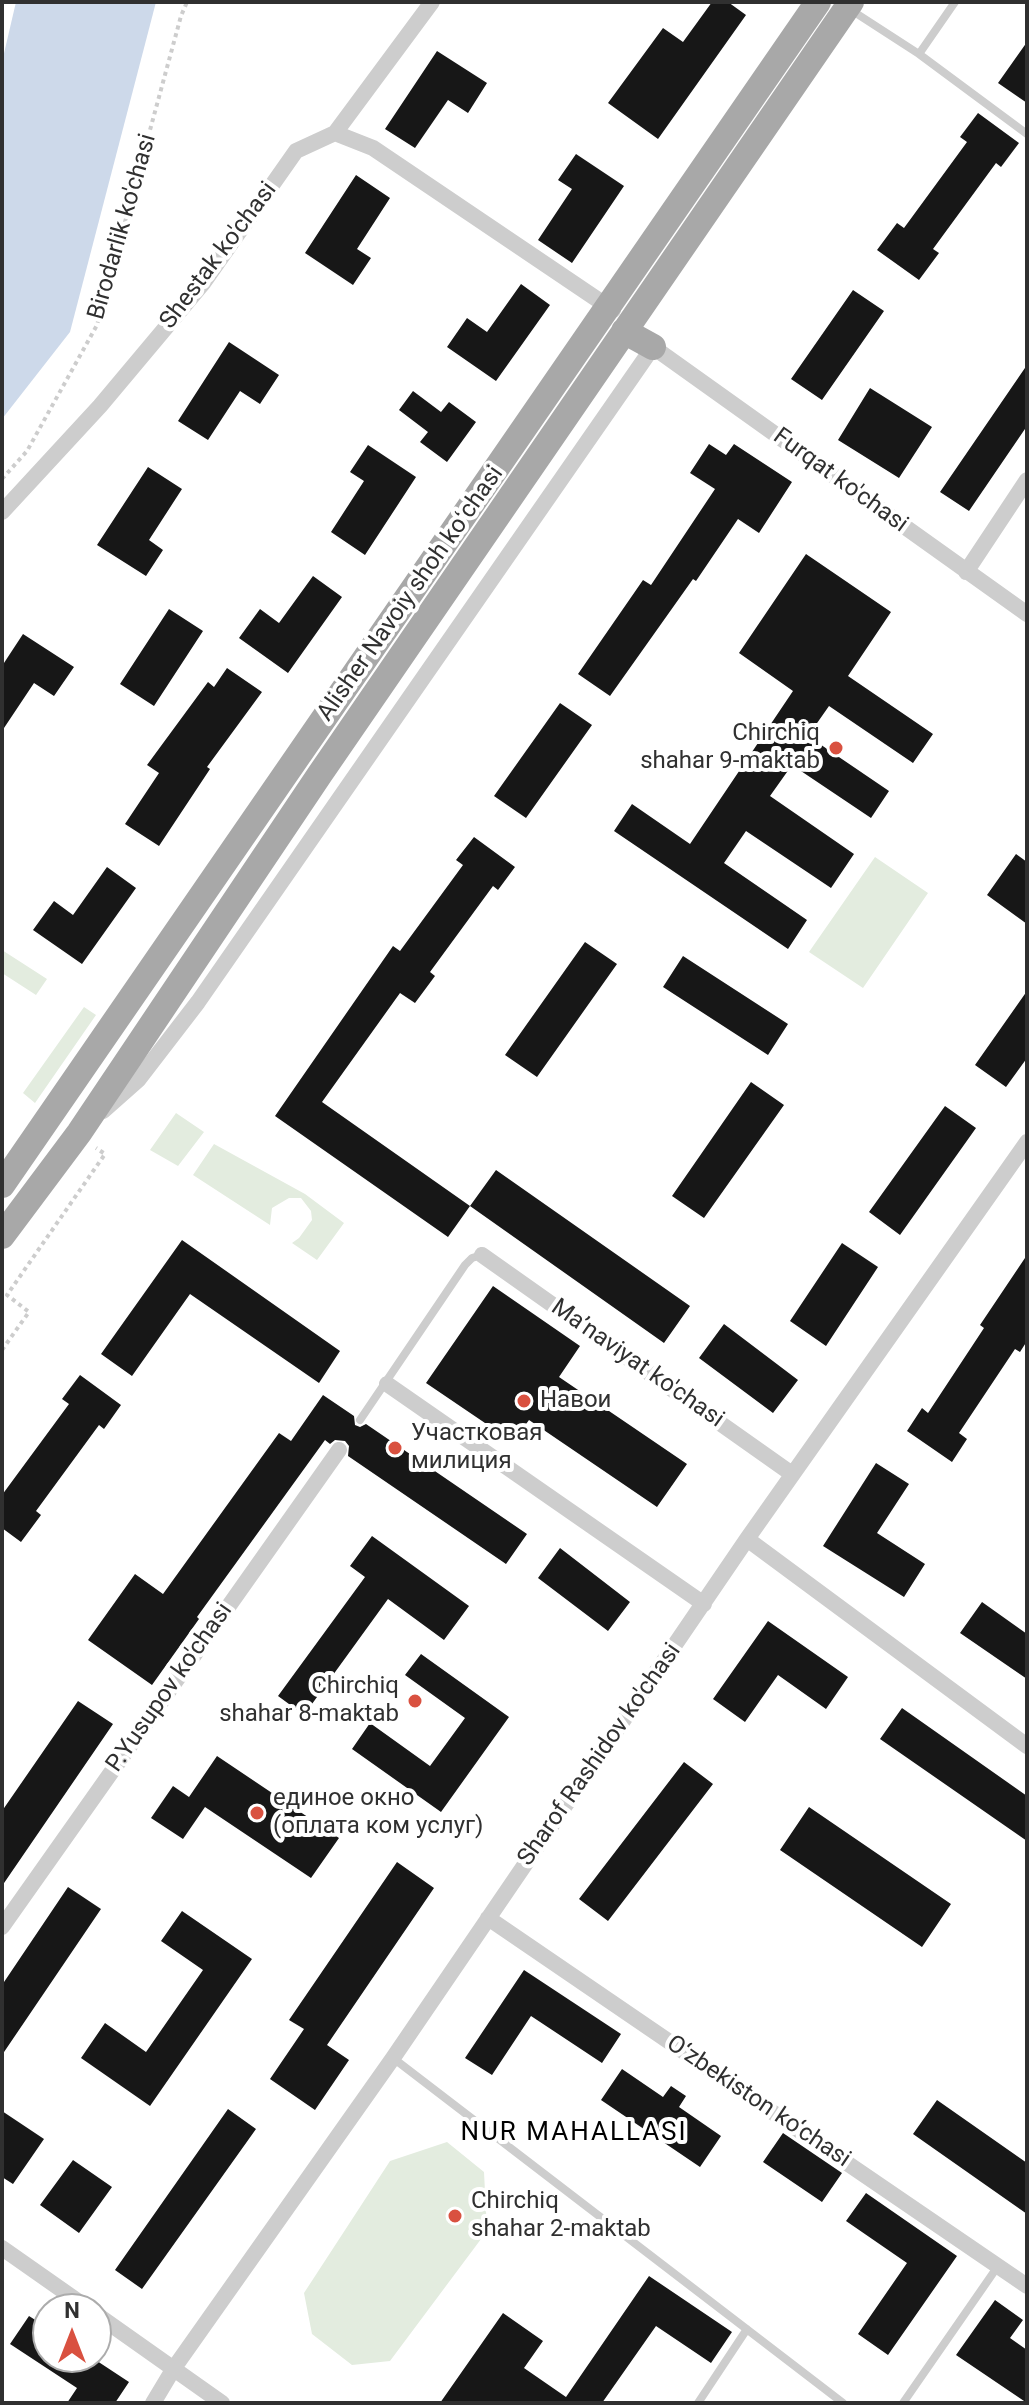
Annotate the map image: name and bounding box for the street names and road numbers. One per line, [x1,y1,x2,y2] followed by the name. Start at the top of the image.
[83,131,163,323] street label: Birodarlik ko'chasi
[154,177,284,335] street label: Shestak ko'chasi
[767,422,913,540] street label: Furqat ko'chasi
[312,461,510,727] street label: Alisher Navoiy shoh koʻchasi
[545,1294,729,1434] street label: Ma’naviyat ko'chasi
[101,1598,239,1778] street label: P.Yusupov ko'chasi
[512,1638,688,1872] street label: Sharof Rashidov ko'chasi
[661,2030,855,2174] street label: O‘zbekiston ko‘chasi

